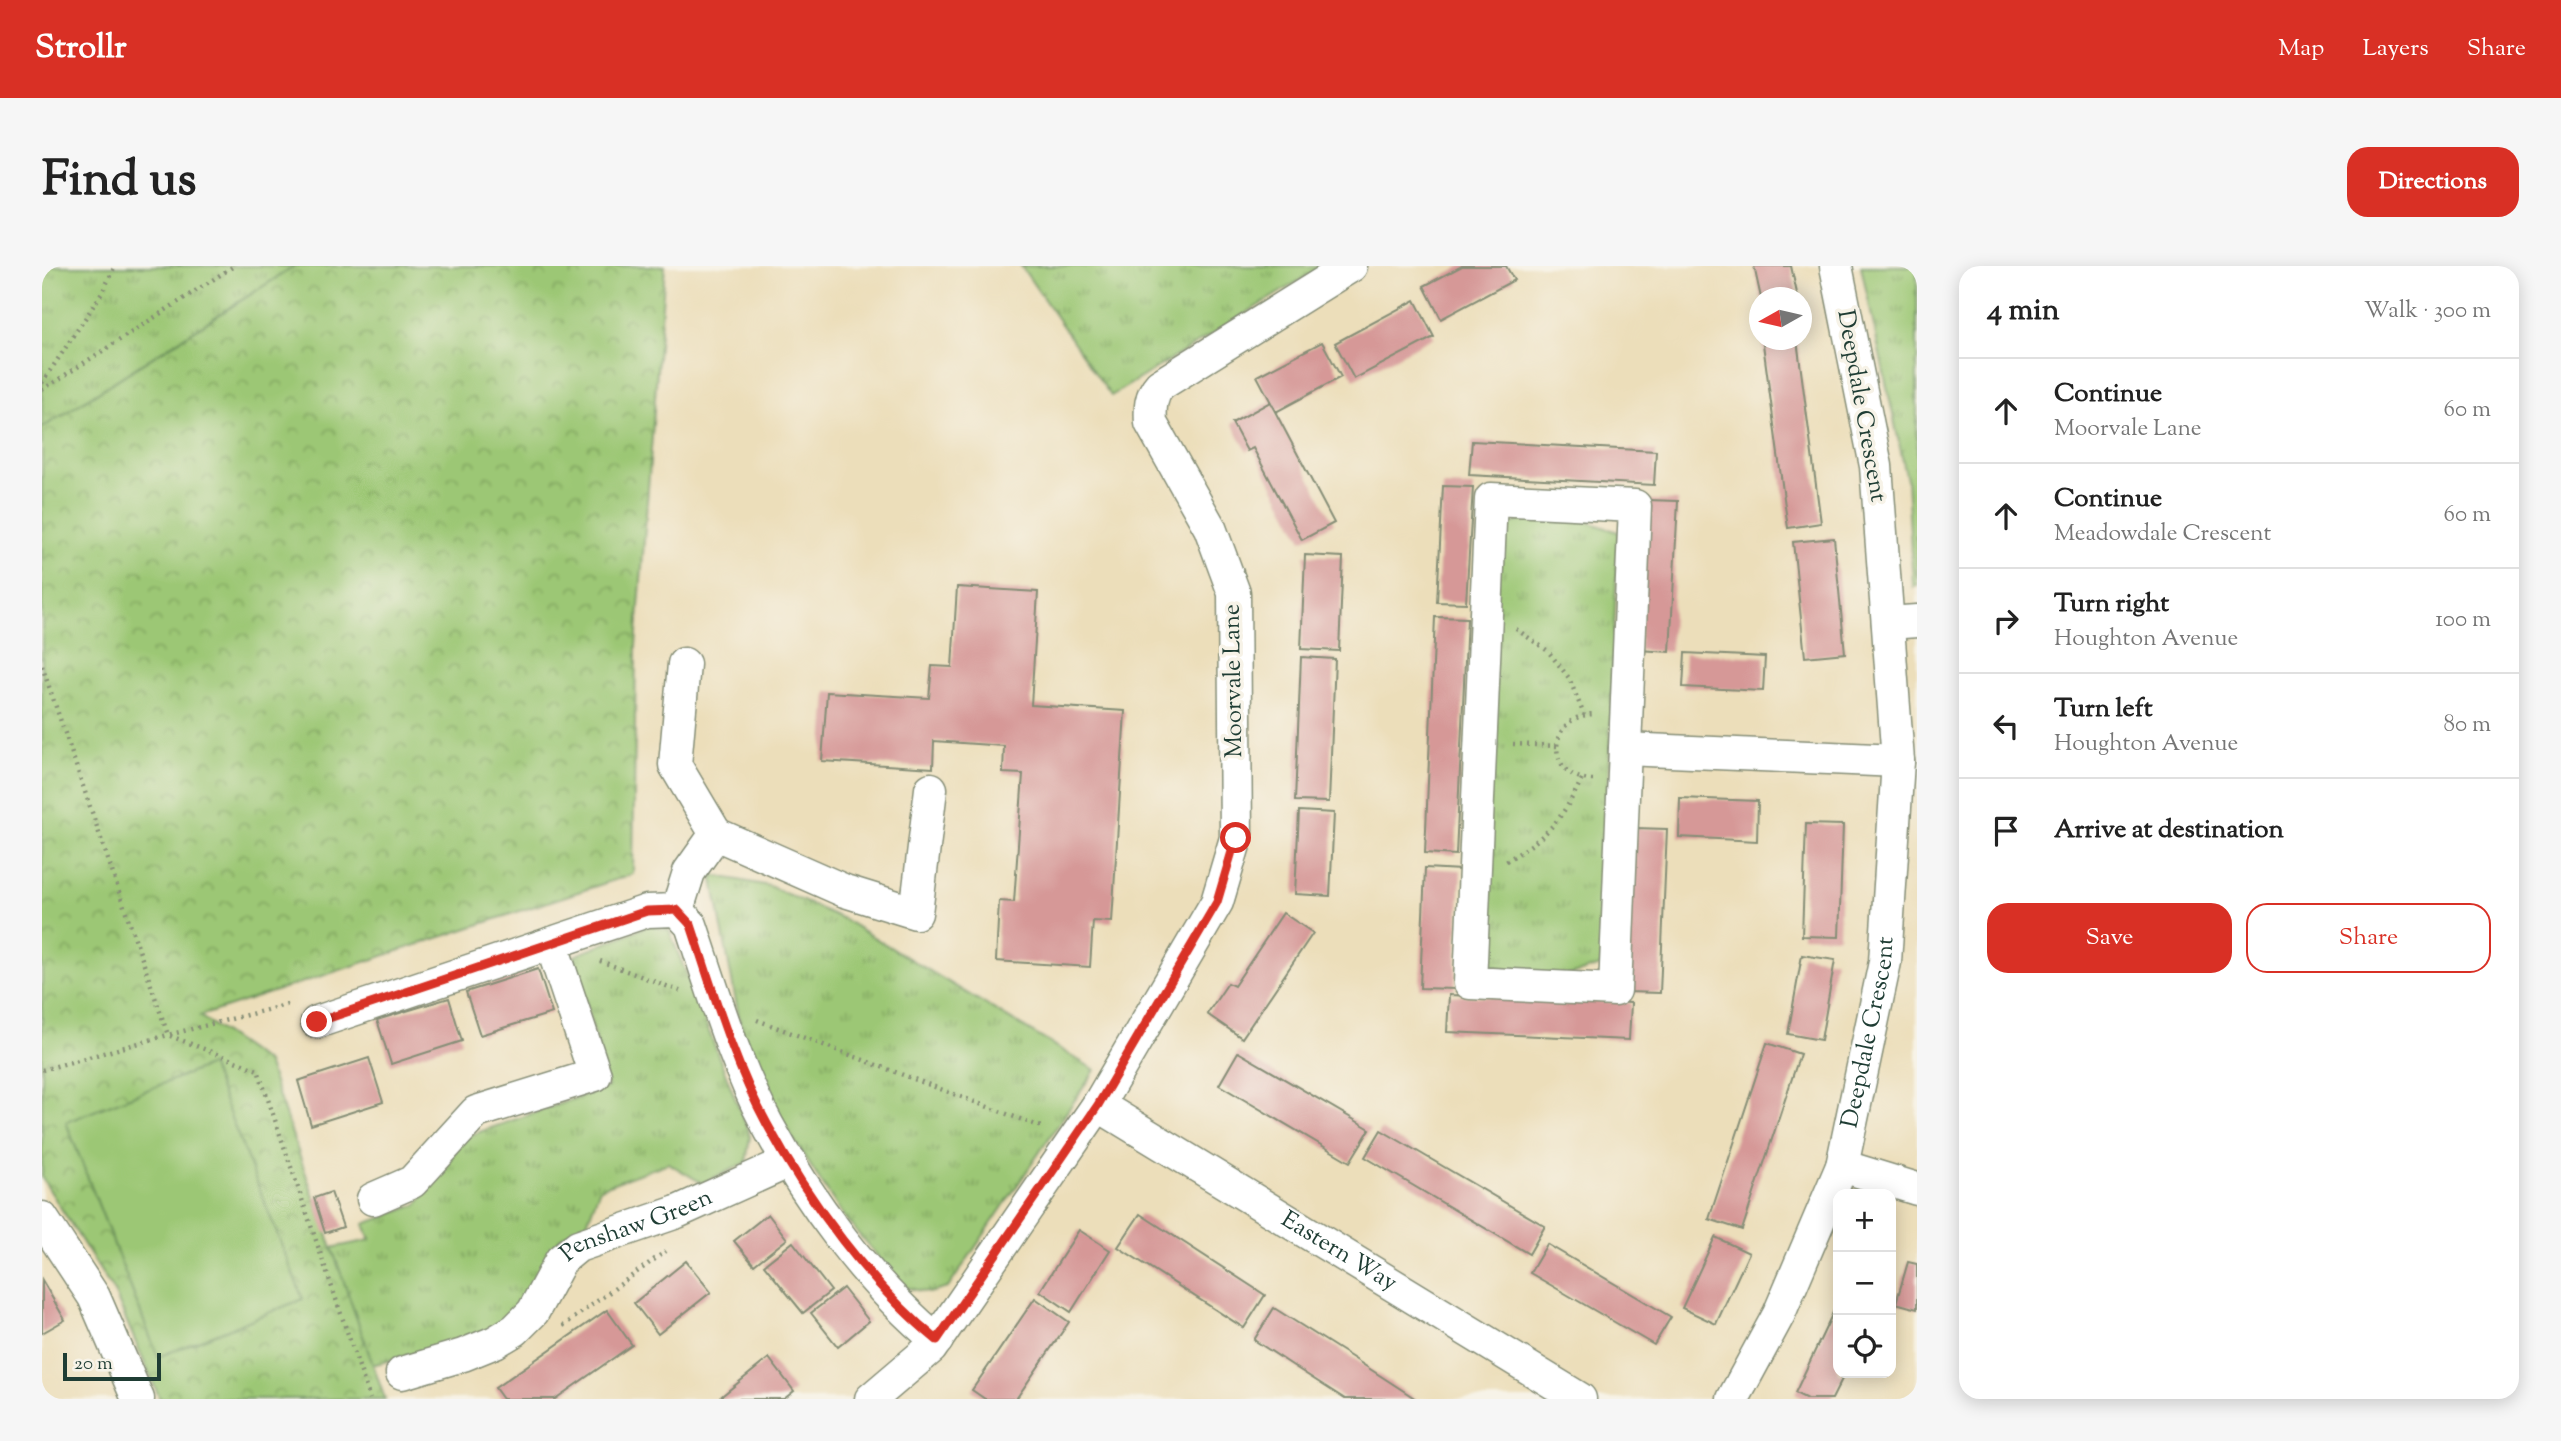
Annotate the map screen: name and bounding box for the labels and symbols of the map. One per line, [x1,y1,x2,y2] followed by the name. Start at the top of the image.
[1749,287,1812,350] north arrow
[1827,307,1895,505] street label: Deepdale Crescent
[1216,604,1252,758] street label: Moorvale Lane
[1220,822,1251,853] route start
[1833,936,1904,1131] street label: Deepdale Crescent
[301,1006,332,1037] route end
[553,1181,718,1271] street label: Penshaw Green
[1274,1203,1403,1300] street label: Eastern Way
[63,1350,161,1382] scale bar

